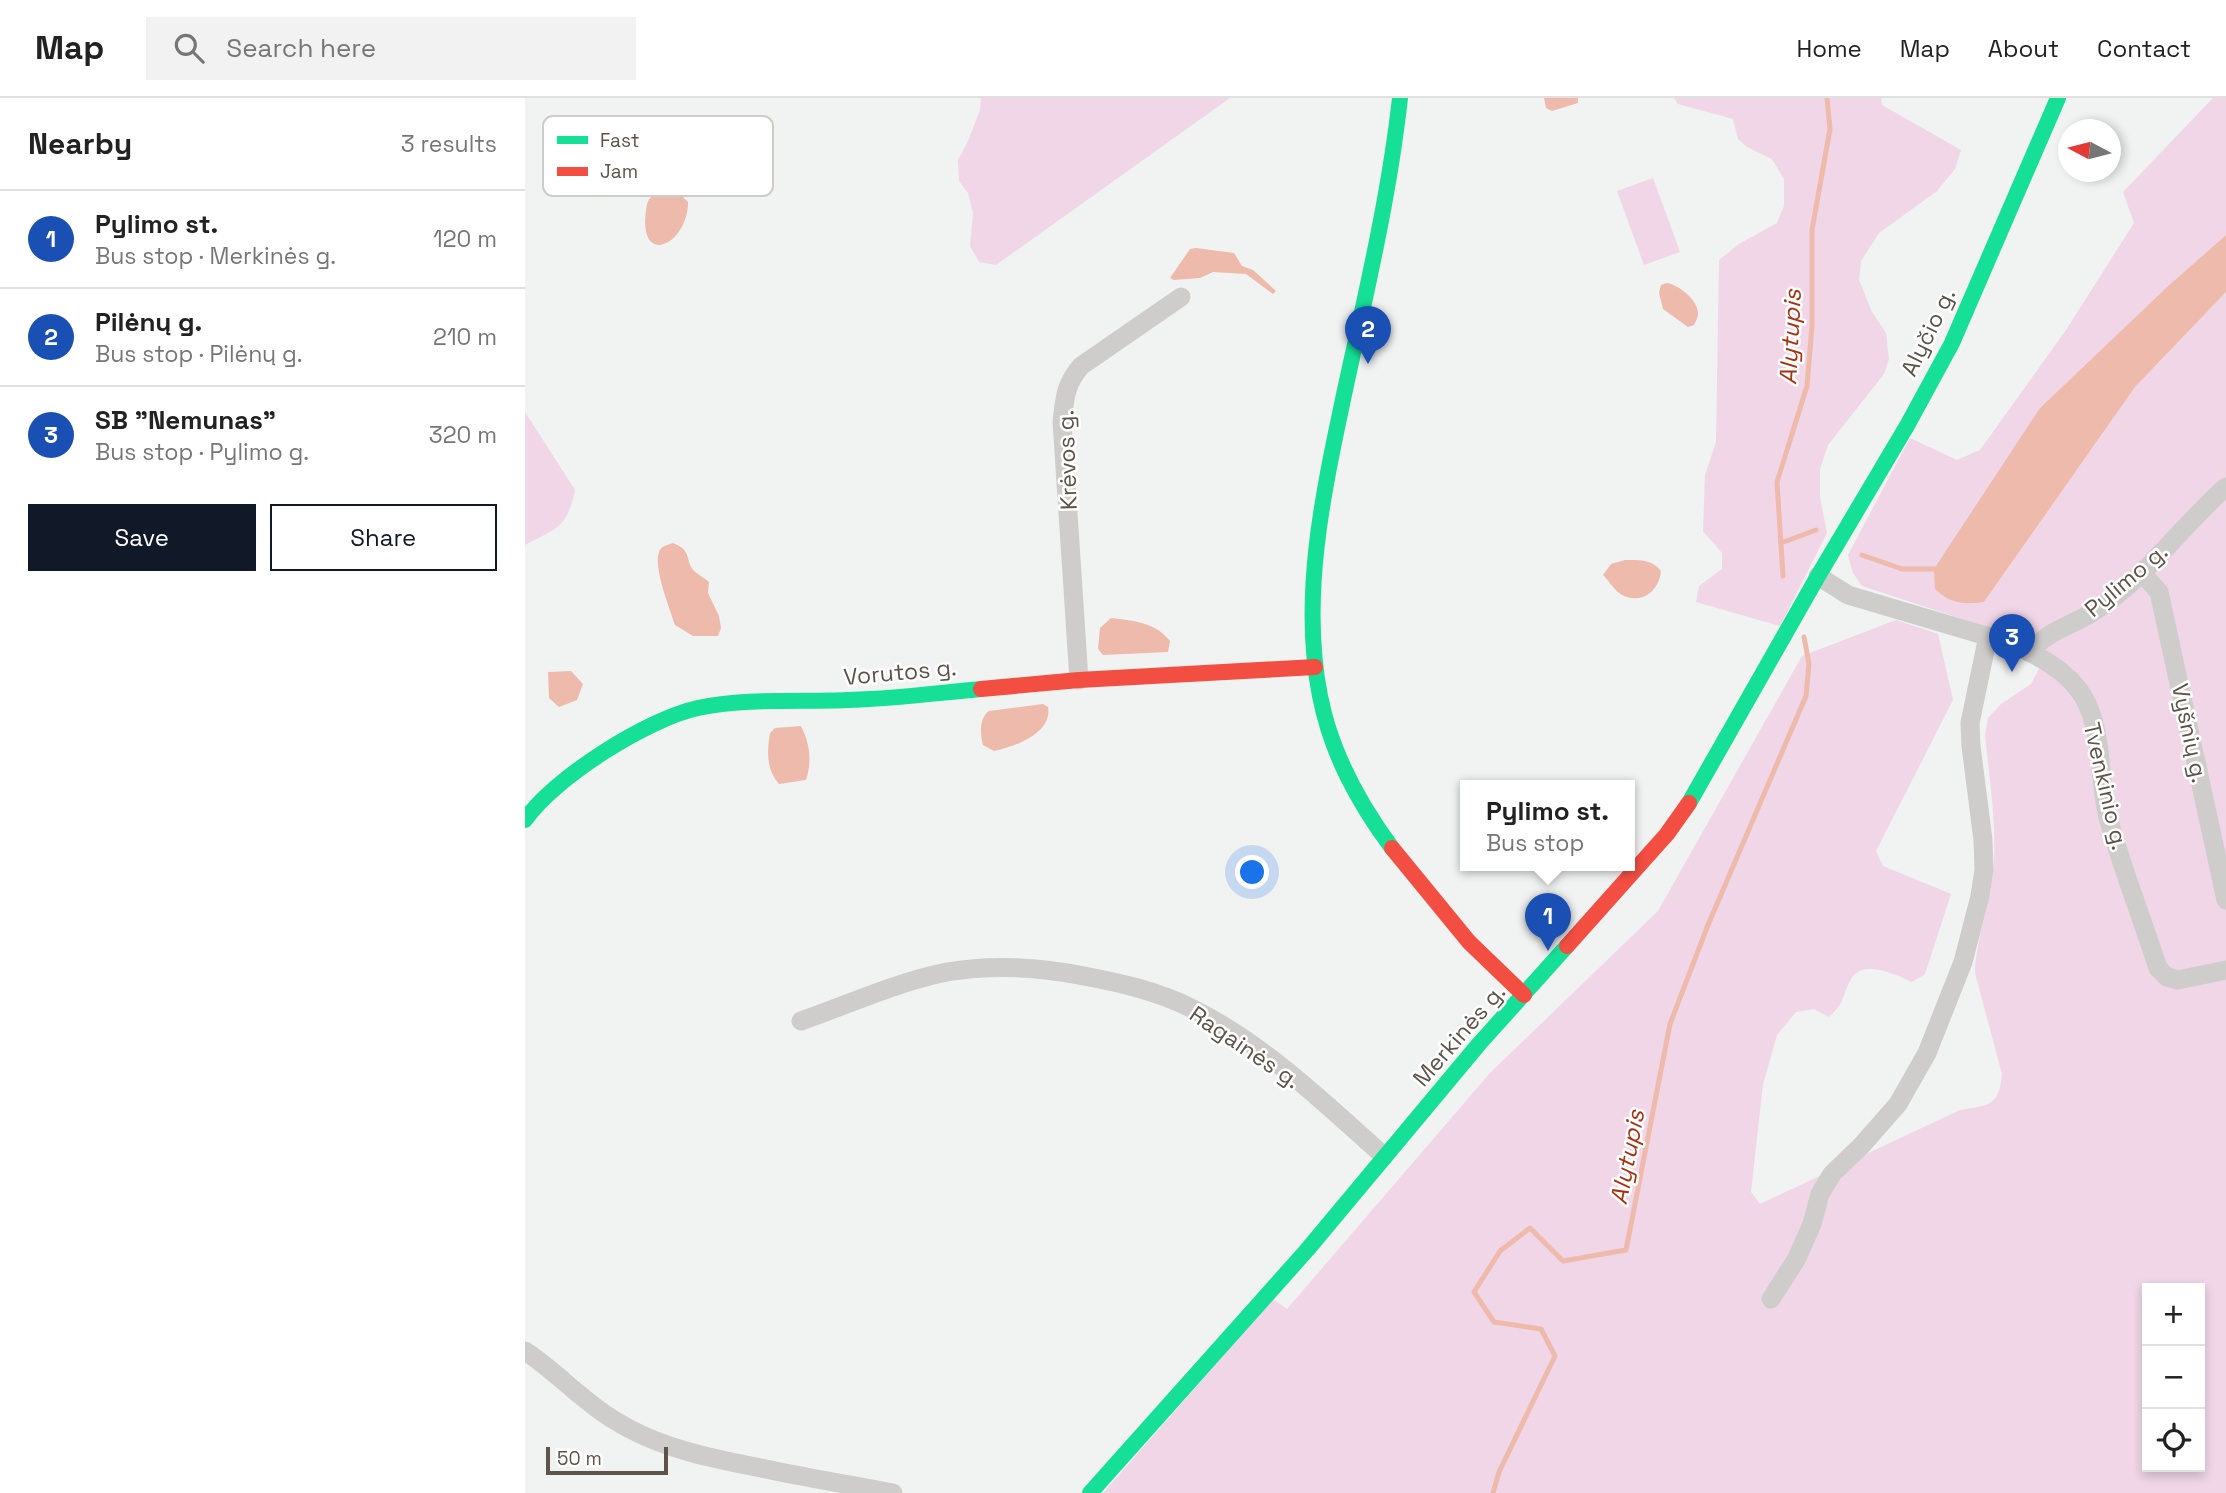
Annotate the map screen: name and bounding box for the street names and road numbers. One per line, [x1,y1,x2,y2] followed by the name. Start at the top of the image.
[1894,283,1962,381] street label: Alyčio g.
[1050,409,1084,511] street label: Krėvos g.
[2078,536,2174,624] street label: Pylimo g.
[842,652,958,692] street label: Vorutos g.
[2165,681,2215,785] street label: Vyšnių g.
[2077,719,2135,853] street label: Tvenkinio g.
[1406,977,1512,1093] street label: Merkinės g.
[1184,999,1306,1095] street label: Ragainės g.

